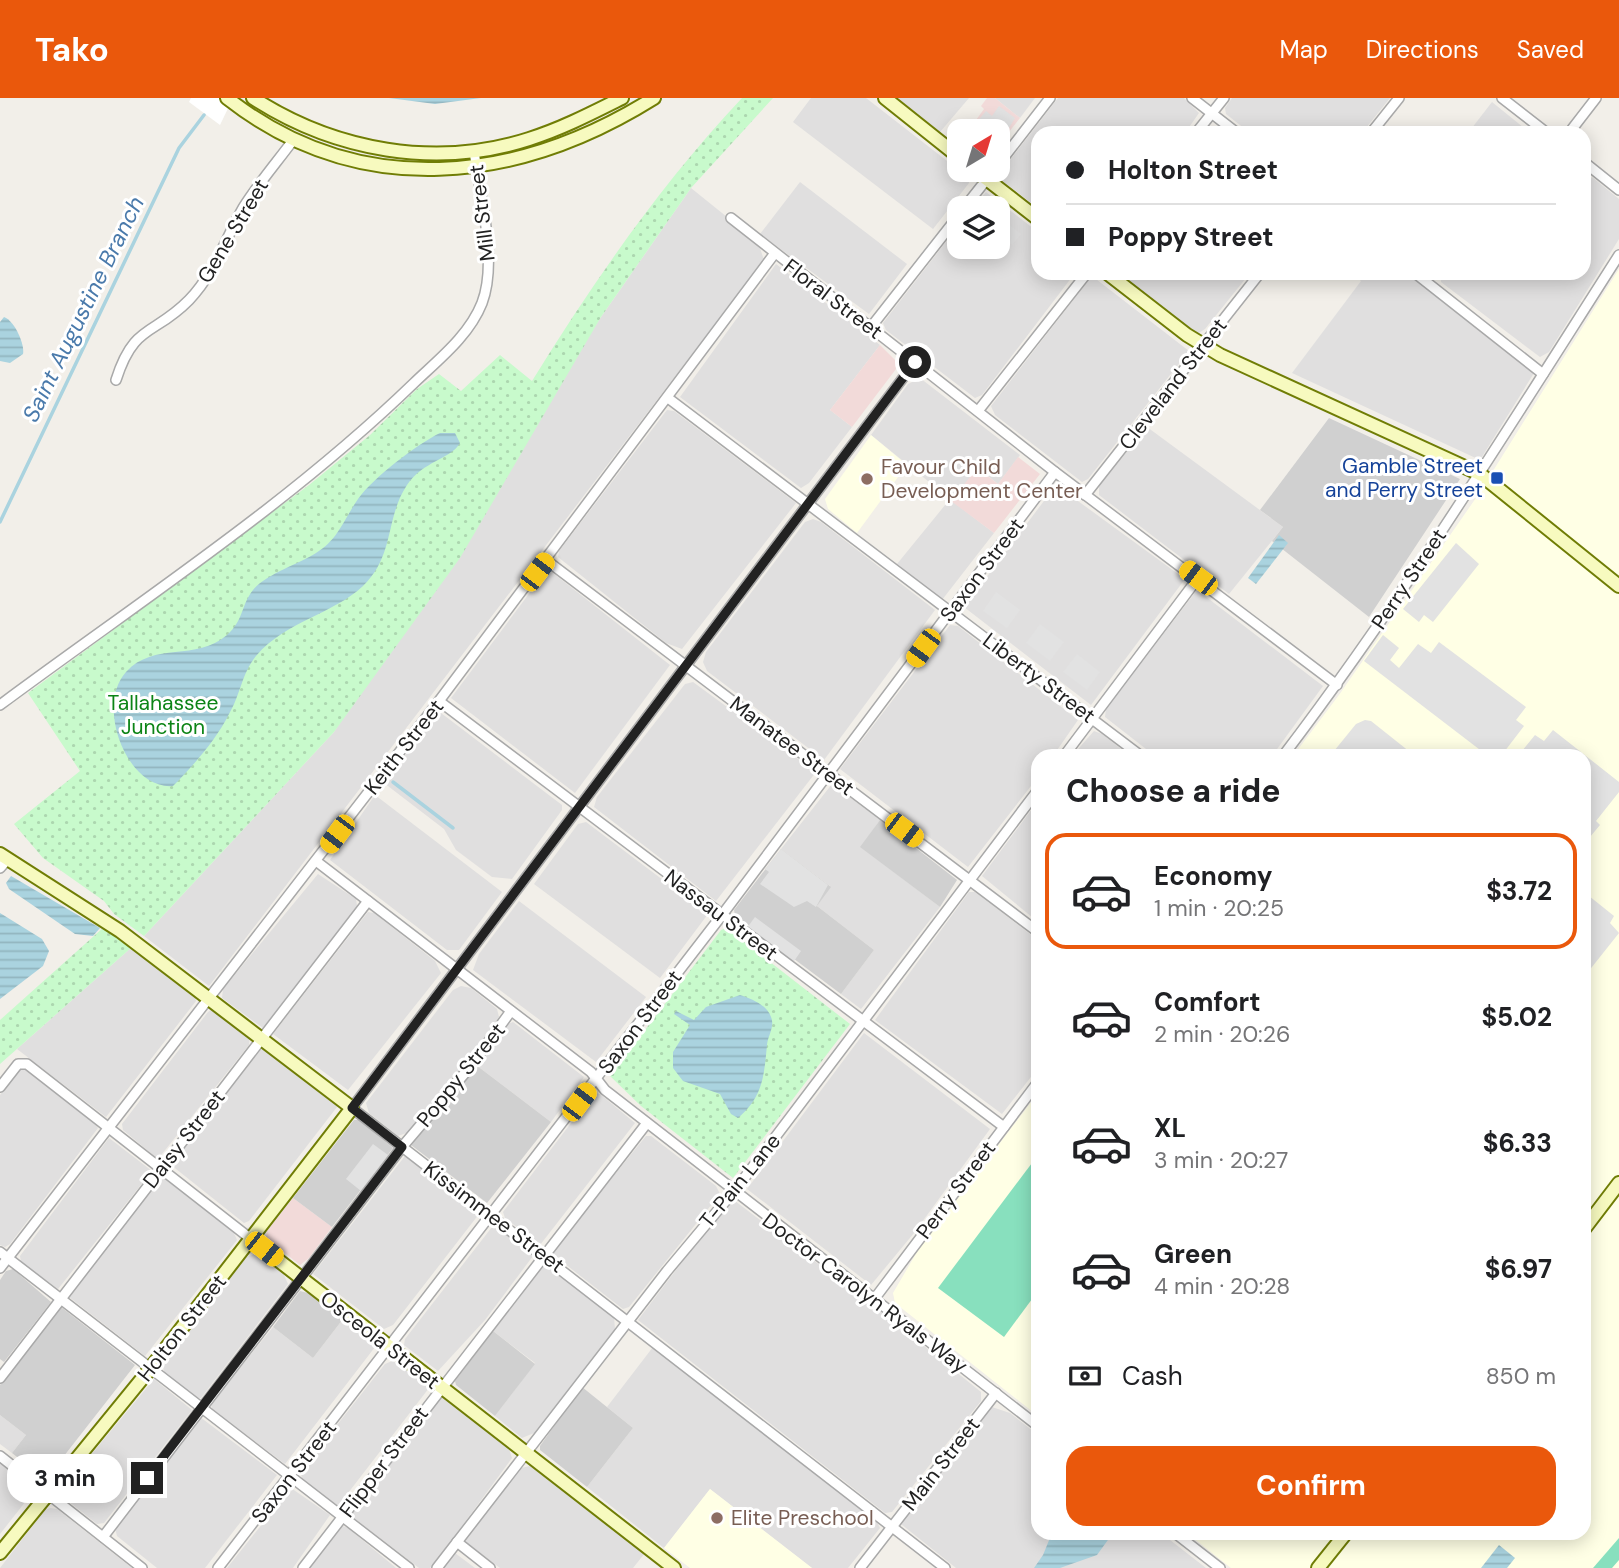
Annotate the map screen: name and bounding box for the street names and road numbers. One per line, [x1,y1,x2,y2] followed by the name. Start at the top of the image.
[462,163,502,263] street label: Mill Street
[191,174,275,288] street label: Gene Street
[778,253,888,345] street label: Floral Street
[1113,312,1233,456] street label: Cleveland Street
[934,512,1030,628] street label: Saxon Street
[1365,523,1453,635] street label: Perry Street
[977,627,1101,729] street label: Liberty Street
[724,690,860,802] street label: Manatee Street
[358,693,450,801] street label: Keith Street
[658,863,784,967] street label: Nassau Street
[592,964,688,1080] street label: Saxon Street
[410,1017,512,1133] street label: Poppy Street
[137,1084,231,1194] street label: Daisy Street
[693,1128,787,1234] street label: T-Pain Lane
[910,1135,1002,1245] street label: Perry Street
[418,1155,570,1279] street label: Kissimmee Street
[757,1206,974,1380] street label: Doctor Carolyn Ryals Way
[131,1269,233,1387] street label: Holton Street
[314,1285,446,1395] street label: Osceola Street
[333,1401,435,1523] street label: Flipper Street
[896,1412,986,1516] street label: Main Street
[245,1415,343,1529] street label: Saxon Street

